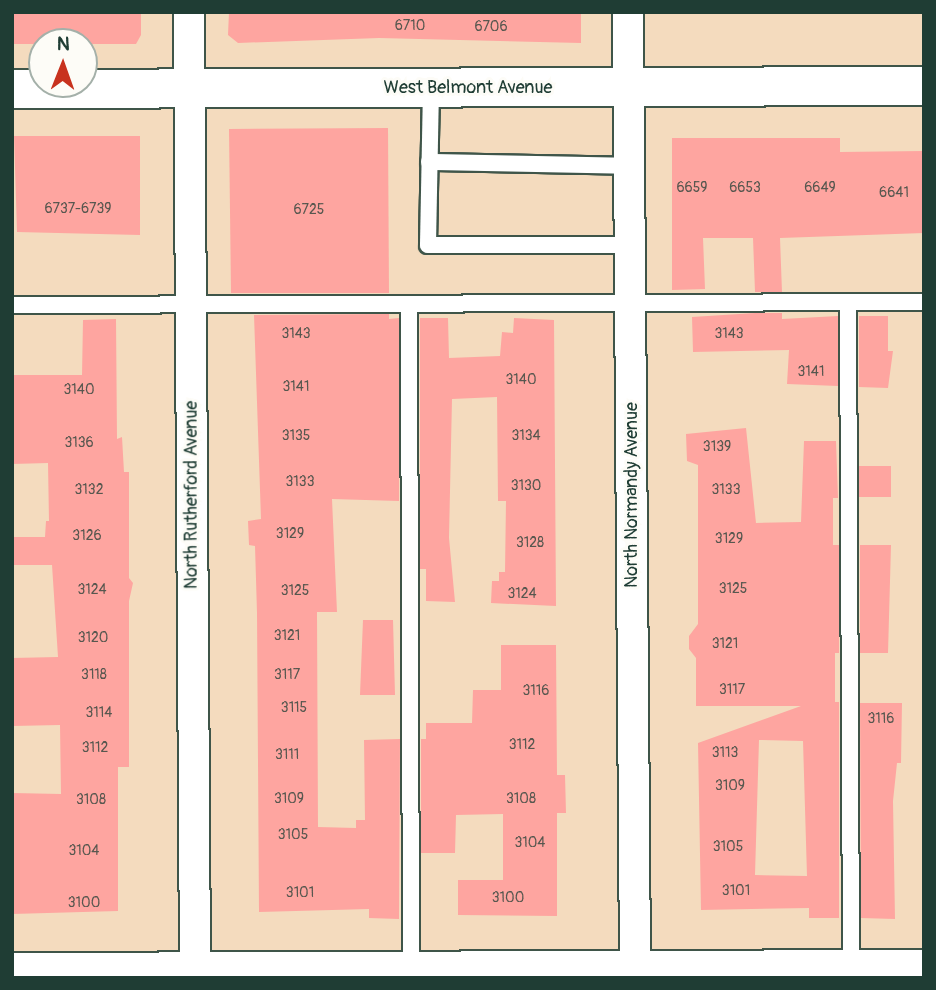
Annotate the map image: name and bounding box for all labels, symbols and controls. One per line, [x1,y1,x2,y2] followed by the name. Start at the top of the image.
[395,18,425,34] house number: 6710
[474,19,508,35] house number: 6706
[28,28,98,98] north arrow
[57,32,70,56] text: N
[384,77,552,99] street label: West Belmont Avenue
[676,180,708,196] house number: 6659
[729,180,761,196] house number: 6653
[804,180,836,196] house number: 6649
[879,185,909,201] house number: 6641
[44,201,112,217] house number: 6737-6739
[294,202,324,218] house number: 6725
[281,326,311,342] house number: 3143
[714,326,744,342] house number: 3143
[798,364,824,380] house number: 3141
[506,372,536,388] house number: 3140
[283,379,309,395] house number: 3141
[64,382,94,398] house number: 3140
[181,401,203,589] street label: North Rutherford Avenue
[621,402,643,588] street label: North Normandy Avenue
[282,428,310,444] house number: 3135
[511,428,541,444] house number: 3134
[64,435,94,451] house number: 3136
[703,439,731,455] house number: 3139
[286,474,314,490] house number: 3133
[511,478,541,494] house number: 3130
[75,482,103,498] house number: 3132
[712,482,740,498] house number: 3133
[276,526,304,542] house number: 3129
[72,528,102,544] house number: 3126
[715,531,743,547] house number: 3129
[516,535,544,551] house number: 3128
[719,581,747,597] house number: 3125
[77,582,107,598] house number: 3124
[281,583,309,599] house number: 3125
[507,586,537,602] house number: 3124
[274,628,300,644] house number: 3121
[78,630,108,646] house number: 3120
[712,636,738,652] house number: 3121
[81,667,107,683] house number: 3118
[274,667,300,683] house number: 3117
[719,682,745,698] house number: 3117
[523,683,549,699] house number: 3116
[281,700,307,716] house number: 3115
[86,705,112,721] house number: 3114
[868,711,894,727] house number: 3116
[509,737,535,753] house number: 3112
[82,740,108,756] house number: 3112
[712,745,738,761] house number: 3113
[275,747,299,763] house number: 3111
[715,778,745,794] house number: 3109
[274,791,304,807] house number: 3109
[506,791,536,807] house number: 3108
[76,792,106,808] house number: 3108
[278,827,308,843] house number: 3105
[515,835,545,851] house number: 3104
[713,839,743,855] house number: 3105
[69,843,99,859] house number: 3104
[722,883,750,899] house number: 3101
[286,885,314,901] house number: 3101
[492,890,524,906] house number: 3100
[68,895,100,911] house number: 3100

